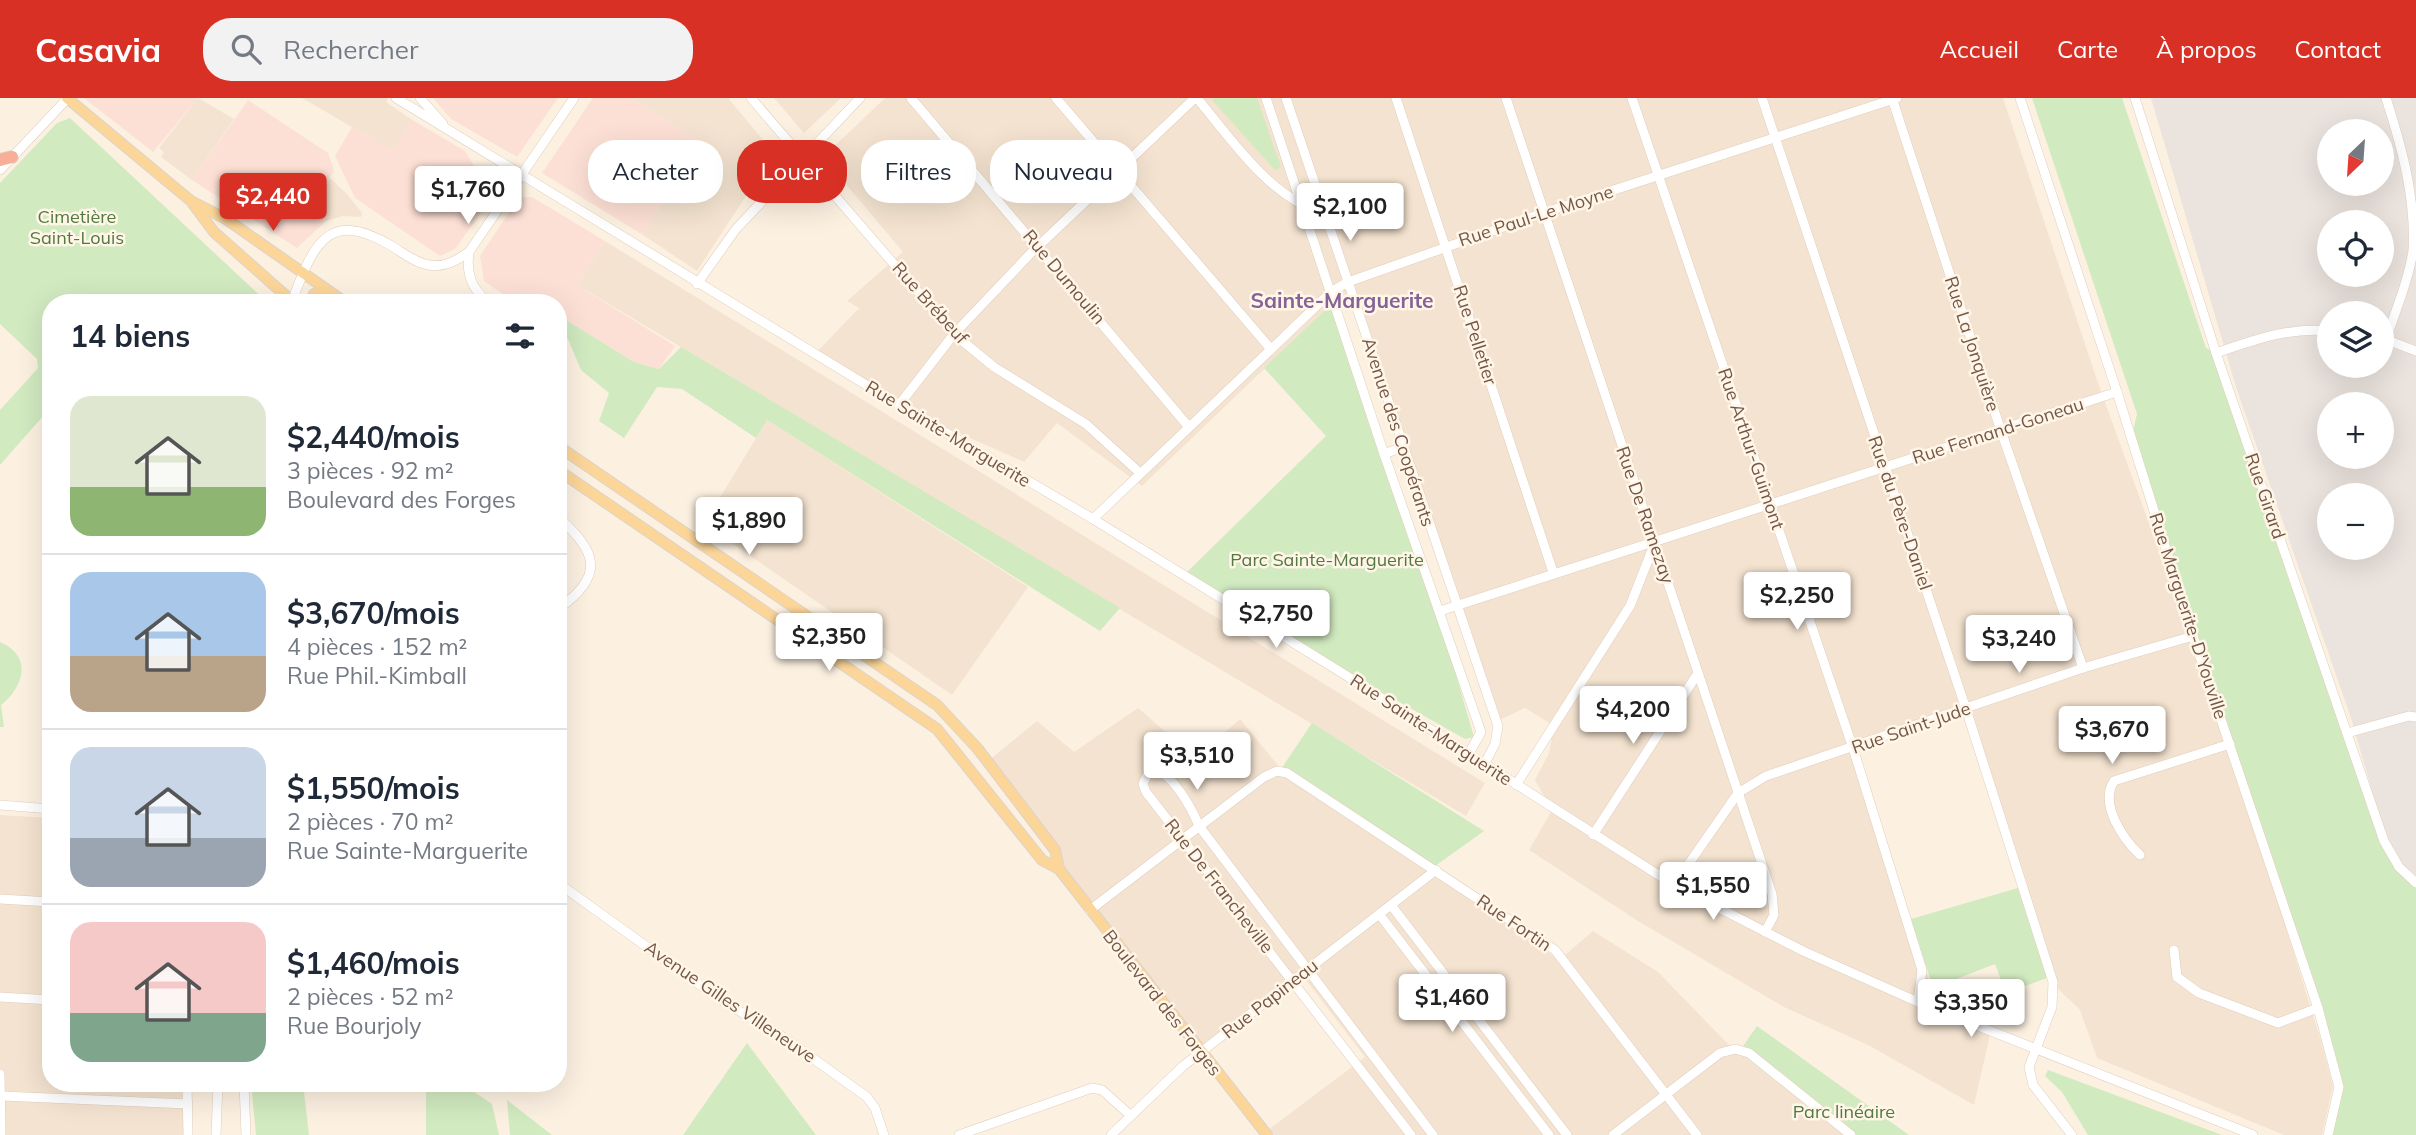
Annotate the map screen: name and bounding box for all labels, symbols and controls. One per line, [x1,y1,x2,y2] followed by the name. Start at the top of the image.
[203,18,693,81] search box
[35,29,161,70] text: Casavia
[227,30,265,68] icon: search
[283,33,418,66] text: Rechercher
[1940,34,2019,64] text: Accueil
[2057,34,2118,64] text: Carte
[2156,34,2257,64] text: À propos
[2295,34,2381,64] text: Contact
[2317,119,2394,196] north arrow
[2317,119,2394,560] map controls
[588,140,723,203] chip: Acheter
[737,140,847,203] chip: Louer
[861,140,976,203] chip: Filtres
[990,140,1137,203] chip: Nouveau
[411,166,525,226] pin: $1,760
[216,174,330,233] pin: $2,440
[431,174,505,203] text: $1,760
[1455,180,1616,251] street label: Rue Paul-Le Moyne
[236,181,310,210] text: $2,440
[1293,184,1407,243] pin: $2,100
[1313,191,1387,220] text: $2,100
[30,205,124,249] park label: Cimetière Saint-Louis
[2317,210,2394,287] button: locate
[1018,225,1111,329] street label: Rue Dumoulin
[887,257,974,349] street label: Rue Brébeuf
[1940,273,2005,414] street label: Rue La Jonquière
[1449,282,1503,388] street label: Rue Pelletier
[1250,287,1434,313] district label: Sainte-Marguerite
[2317,301,2394,378] button: layers
[70,317,190,355] text: 14 biens
[501,317,539,355] icon: filters
[1357,334,1440,529] street label: Avenue des Coopérants
[1713,365,1790,533] street label: Rue Arthur-Guimont
[861,375,1035,492] street label: Rue Sainte-Marguerite
[1909,392,2086,469] street label: Rue Fernand-Goneau
[2317,392,2394,469] button: +
[287,418,460,456] text: $2,440/mois
[126,424,210,508] icon: home
[1863,433,1938,593] street label: Rue du Père-Daniel
[1611,443,1680,587] street label: Rue De Ramezay
[2240,450,2291,542] street label: Rue Girard
[287,456,454,485] text: 3 pièces · 92 m²
[2317,483,2394,560] button: −
[287,485,516,514] text: Boulevard des Forges
[692,498,806,557] pin: $1,890
[712,505,786,534] text: $1,890
[2144,510,2233,722] street label: Rue Marguerite-D'Youville
[1230,548,1424,571] park label: Parc Sainte-Marguerite
[1740,573,1854,632] pin: $2,250
[1760,580,1834,609] text: $2,250
[1219,590,1333,650] pin: $2,750
[287,594,460,632] text: $3,670/mois
[1239,598,1313,627] text: $2,750
[126,600,210,684] icon: home
[772,614,886,673] pin: $2,350
[1962,616,2076,675] pin: $3,240
[792,621,866,650] text: $2,350
[1982,623,2056,652] text: $3,240
[287,632,467,661] text: 4 pièces · 152 m²
[287,661,467,690] text: Rue Phil.-Kimball
[1346,669,1517,791] street label: Rue Sainte-Marguerite
[1576,686,1690,746] pin: $4,200
[1596,694,1670,723] text: $4,200
[1848,696,1973,759] street label: Rue Saint-Jude
[2055,706,2169,766] pin: $3,670
[2075,714,2149,743] text: $3,670
[1140,732,1254,792] pin: $3,510
[1160,740,1234,769] text: $3,510
[287,769,460,807] text: $1,550/mois
[126,775,210,859] icon: home
[287,807,454,836] text: 2 pièces · 70 m²
[1160,814,1279,958] street label: Rue De Francheville
[287,836,528,865] text: Rue Sainte-Marguerite
[1656,862,1770,922] pin: $1,550
[1676,870,1750,899] text: $1,550
[1472,889,1556,956] street label: Rue Fortin
[1098,925,1227,1080] street label: Boulevard des Forges
[640,936,820,1068] street label: Avenue Gilles Villeneuve
[287,944,460,982] text: $1,460/mois
[126,950,210,1034] icon: home
[1217,954,1322,1043] street label: Rue Papineau
[1395,974,1509,1034] pin: $1,460
[1914,979,2028,1039] pin: $3,350
[287,982,454,1011] text: 2 pièces · 52 m²
[1415,982,1489,1011] text: $1,460
[1934,987,2008,1016] text: $3,350
[287,1011,421,1040] text: Rue Bourjoly
[1793,1100,1895,1123] park label: Parc linéaire

